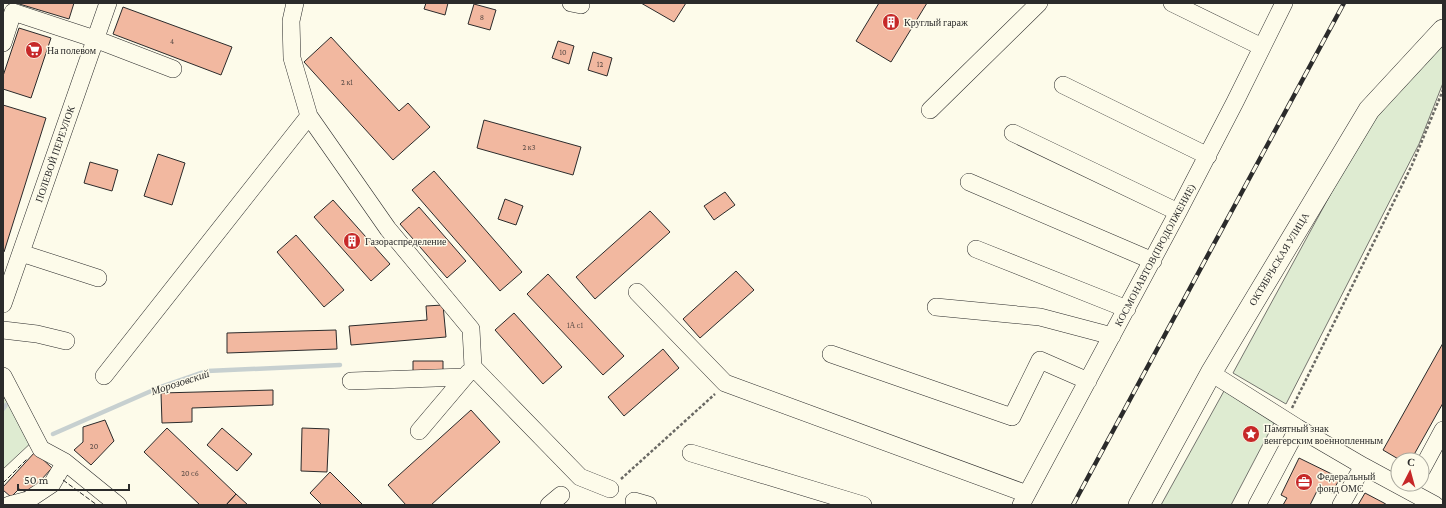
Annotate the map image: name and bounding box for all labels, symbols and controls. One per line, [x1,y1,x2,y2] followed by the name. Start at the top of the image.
[881,12,901,32] building icon: Круглый гараж
[480,13,484,22] house number: 8
[904,17,968,28] place label: Круглый гараж
[170,37,174,46] house number: 4
[24,40,44,60] supermarket icon: На полевом
[47,45,97,56] place label: На полевом
[559,48,567,57] house number: 10
[597,60,603,69] house number: 12
[341,78,353,87] house number: 2 к1
[33,104,77,204] street label: ПОЛЕВОЙ ПЕРЕУЛОК
[523,143,536,152] house number: 2 к3
[1113,182,1198,329] street label: КОСМОНАВТОВ(ПРОДОЛЖЕНИЕ)
[1247,210,1312,308] street label: ОКТЯБРЬСКАЯ УЛИЦА
[342,231,362,251] building icon: Газораспределение
[365,236,447,247] place label: Газораспределение
[567,321,583,330] house number: 1А с1
[148,367,211,397] water label: Морозовский
[1264,423,1384,446] place label: Памятный знак венгерским военнопленным
[1241,424,1261,444] place icon: Памятный знак венгерским военнопленным
[90,442,99,451] house number: 20
[1390,452,1430,492] north arrow
[1406,456,1416,468] text: С
[18,466,129,492] scale bar
[181,469,199,478] house number: 20 с6
[1317,471,1376,494] place label: Федеральный фонд ОМС
[1294,472,1314,492] office icon: Федеральный фонд ОМС
[24,473,49,487] text: 50 m

